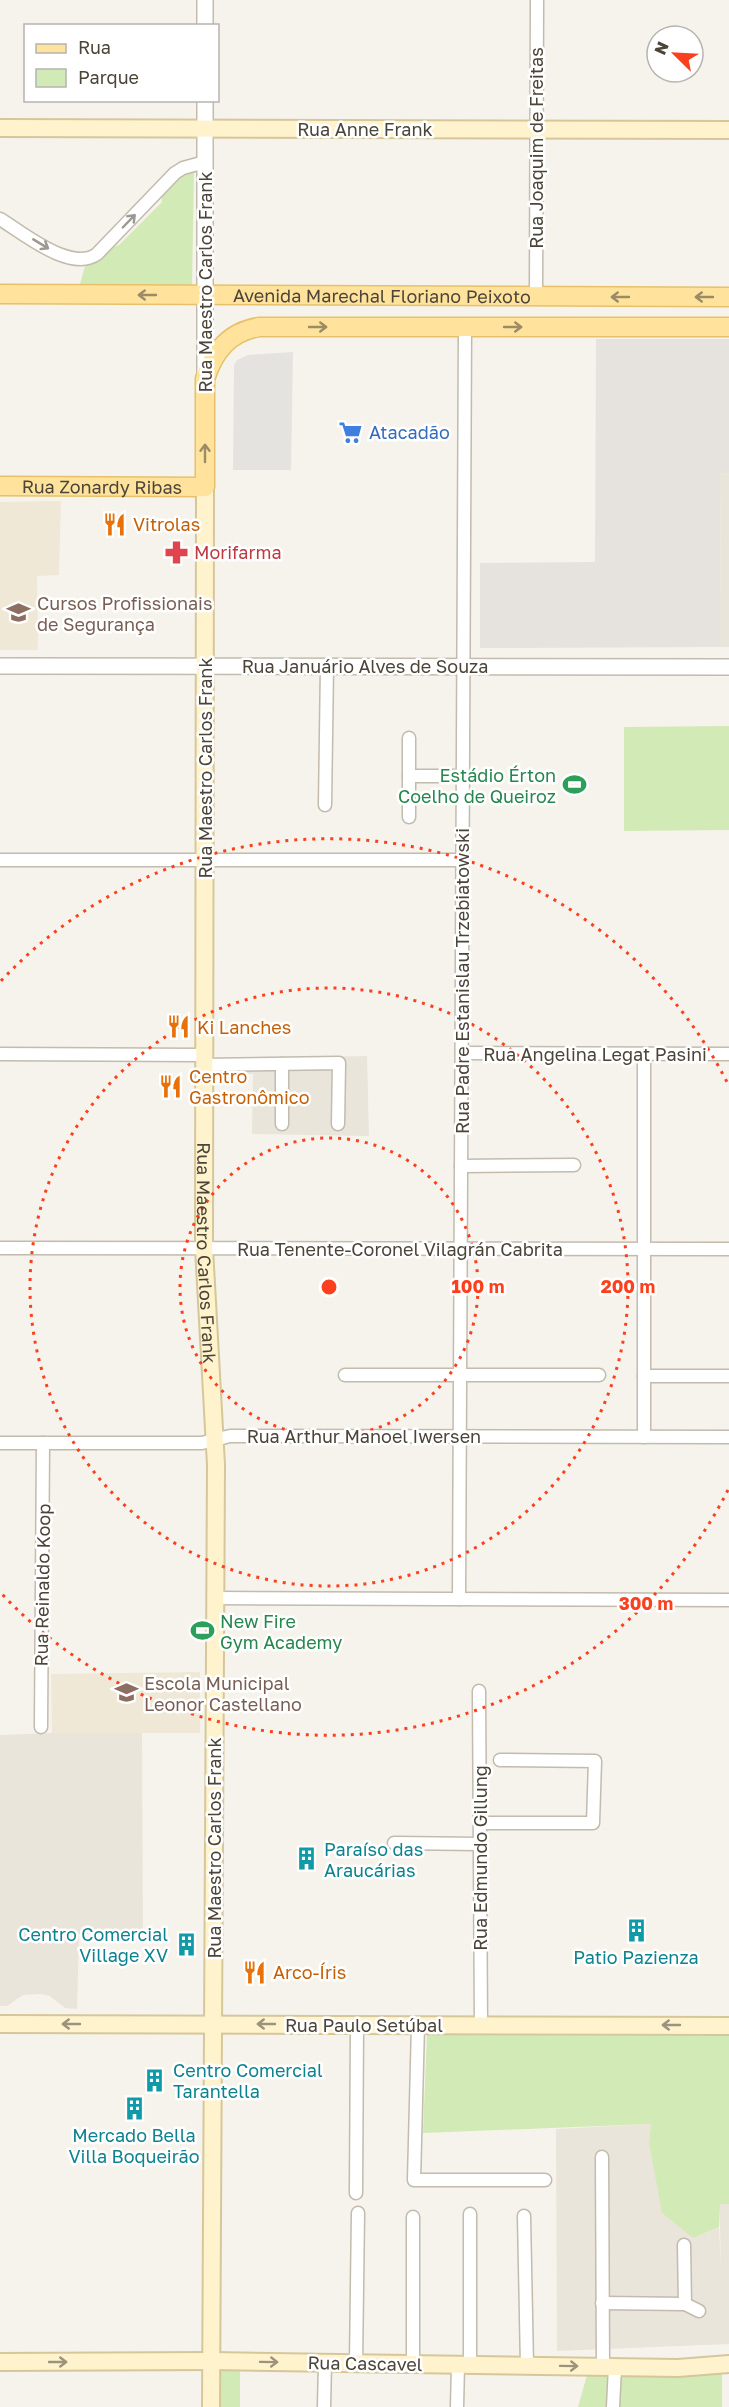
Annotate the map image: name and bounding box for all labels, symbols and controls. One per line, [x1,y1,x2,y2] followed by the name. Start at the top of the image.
[24,24,219,102] legend
[645,24,705,84] north arrow
[78,36,111,58] text: Rua
[650,38,673,58] text: N
[525,47,547,249] street label: Rua Joaquim de Freitas
[78,66,139,88] text: Parque
[297,118,433,140] street label: Rua Anne Frank
[194,171,216,393] street label: Rua Maestro Carlos Frank
[122,213,136,228] one-way arrow
[32,239,49,251] one-way arrow
[233,284,531,307] street label: Avenida Marechal Floriano Peixoto
[137,289,157,301] one-way arrow
[611,291,631,303] one-way arrow
[694,291,714,303] one-way arrow
[307,321,327,333] one-way arrow
[502,321,522,333] one-way arrow
[338,419,364,445] supermarket icon: Atacadão
[369,421,450,443] place label: Atacadão
[199,444,211,464] one-way arrow
[22,475,182,498] street label: Rua Zonardy Ribas
[102,511,128,537] restaurant icon: Vitrolas
[133,513,200,535] place label: Vitrolas
[163,539,189,565] pharmacy icon: Morifarma
[194,541,282,563] place label: Morifarma
[37,592,212,635] place label: Cursos Profissionais de Segurança
[6,600,32,626] school or university icon: Cursos Profissionais de Segurança
[242,655,488,677] street label: Rua Januário Alves de Souza
[194,657,216,879] street label: Rua Maestro Carlos Frank
[398,764,556,807] place label: Estádio Érton Coelho de Queiroz
[561,772,587,798] sports icon: Estádio Érton Coelho de Queiroz
[451,828,473,1134] street label: Rua Padre Estanislau Trzebiatowski
[166,1014,192,1040] restaurant icon: Ki Lanches
[197,1016,291,1038] place label: Ki Lanches
[483,1043,707,1065] street label: Rua Angelina Legat Pasini
[189,1065,309,1108] place label: Centro Gastronômico
[158,1073,184,1099] restaurant icon: Centro Gastronômico
[193,1142,221,1364] street label: Rua Maestro Carlos Frank
[237,1238,563,1260] street label: Rua Tenente-Coronel Vilagrán Cabrita
[452,1275,504,1297] text: 100 m
[601,1275,655,1297] text: 200 m
[319,1277,339,1297] centre of rings
[247,1425,481,1447] street label: Rua Arthur Manoel Iwersen
[30,1503,54,1667] street label: Rua Reinaldo Koop
[619,1592,673,1614] text: 300 m
[220,1610,342,1653] place label: New Fire Gym Academy
[189,1618,215,1644] sports icon: New Fire Gym Academy
[144,1672,302,1715] place label: Escola Municipal Leonor Castellano
[113,1680,139,1706] school or university icon: Escola Municipal Leonor Castellano
[203,1737,225,1959] street label: Rua Maestro Carlos Frank
[469,1765,491,1951] street label: Rua Edmundo Gillung
[324,1838,423,1881] place label: Paraíso das Araucárias
[293,1846,319,1872] building icon: Paraíso das Araucárias
[623,1918,649,1944] building icon: Patio Pazienza
[18,1923,168,1966] place label: Centro Comercial Village XV
[173,1931,199,1957] building icon: Centro Comercial Village XV
[573,1946,699,1968] place label: Patio Pazienza
[242,1959,268,1985] restaurant icon: Arco-Íris
[273,1961,346,1983] place label: Arco-Íris
[285,2014,443,2036] street label: Rua Paulo Setúbal
[61,2018,81,2030] one-way arrow
[256,2018,276,2030] one-way arrow
[661,2019,681,2031] one-way arrow
[173,2059,323,2102] place label: Centro Comercial Tarantella
[142,2067,168,2093] building icon: Centro Comercial Tarantella
[121,2096,147,2122] building icon: Mercado Bella Villa Boqueirão
[69,2124,199,2167] place label: Mercado Bella Villa Boqueirão
[307,2351,423,2375] street label: Rua Cascavel
[48,2356,68,2368] one-way arrow
[259,2356,279,2368] one-way arrow
[559,2360,579,2372] one-way arrow

